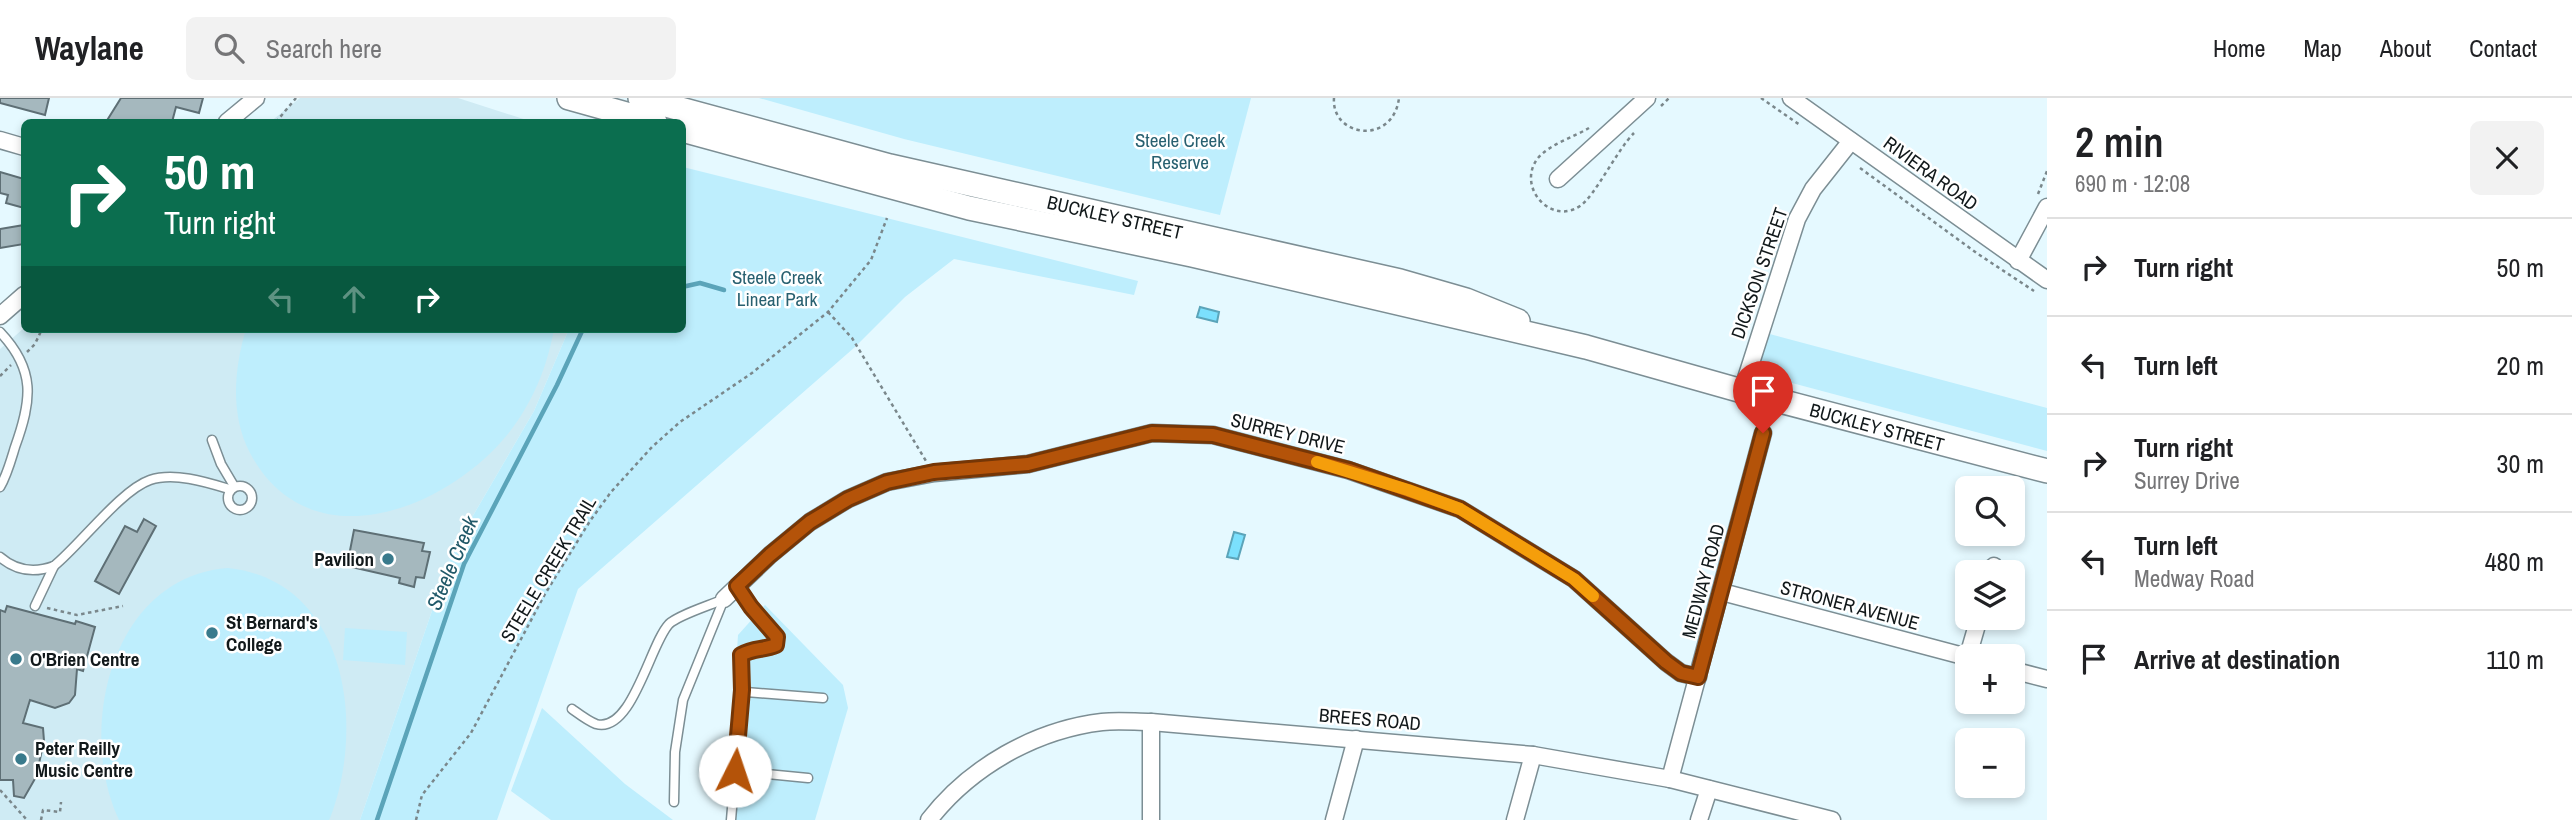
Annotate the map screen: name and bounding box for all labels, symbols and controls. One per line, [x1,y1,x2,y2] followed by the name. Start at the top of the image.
[186,17,676,80] search box
[35,26,144,70] text: Waylane
[210,29,248,67] icon: search
[266,31,382,66] text: Search here
[2213,32,2265,64] text: Home
[2303,32,2342,64] text: Map
[2380,32,2431,64] text: About
[2469,32,2537,64] text: Contact
[2075,114,2164,170] text: 2 min
[2470,121,2544,195] button: close
[1135,127,1225,175] park label: Steele Creek Reserve
[1879,130,1983,216] street label: RIVIERA ROAD
[164,138,256,204] text: 50 m
[49,147,140,238] icon: right
[2075,168,2190,199] text: 690 m · 12:08
[1045,189,1186,245] street label: BUCKLEY STREET
[164,201,276,244] text: Turn right
[1724,204,1794,342] street label: DICKSON STREET
[2075,248,2113,286] icon: right
[2134,250,2233,285] text: Turn right
[2497,250,2544,285] text: 50 m
[732,264,822,312] park label: Steele Creek Linear Park
[262,280,300,318] icon: left
[335,280,373,318] icon: ahead
[408,280,446,318] icon: right
[2075,346,2113,384] icon: left
[2134,348,2218,383] text: Turn left
[2497,348,2544,383] text: 20 m
[1733,361,1793,433] pin
[1744,372,1782,410] icon: arrive
[1807,397,1948,458] street label: BUCKLEY STREET
[1228,406,1348,460] street label: SURREY DRIVE
[2134,430,2233,465] text: Turn right
[2075,444,2113,482] icon: right
[2497,446,2544,481] text: 30 m
[2134,465,2240,496] text: Surrey Drive
[1955,476,2025,798] map controls
[1955,476,2025,546] button: search
[494,491,602,647] street label: STEELE CREEK TRAIL
[419,510,485,614] water label: Steele Creek
[1675,521,1731,641] street label: MEDWAY ROAD
[2134,528,2218,563] text: Turn left
[2075,542,2113,580] icon: left
[2485,544,2544,579] text: 480 m
[314,546,374,572] place label: Pavilion
[380,551,396,567] marker: Pavilion
[1955,560,2025,630] button: layers
[2134,563,2255,594] text: Medway Road
[1778,574,1922,636] street label: STRONER AVENUE
[226,609,318,657] place label: St Bernard's College
[204,625,220,641] marker: St Bernard's College
[2075,640,2113,678] icon: arrive
[2134,642,2340,677] text: Arrive at destination
[2486,642,2544,677] text: 110 m
[1955,644,2025,714] button: +
[30,646,140,672] place label: O'Brien Centre
[8,651,24,667] marker: O'Brien Centre
[1318,702,1422,736] street label: BREES ROAD
[1955,728,2025,798] button: −
[698,734,772,808] position arrow
[35,735,133,783] place label: Peter Reilly Music Centre
[13,751,29,767] marker: Peter Reilly Music Centre

